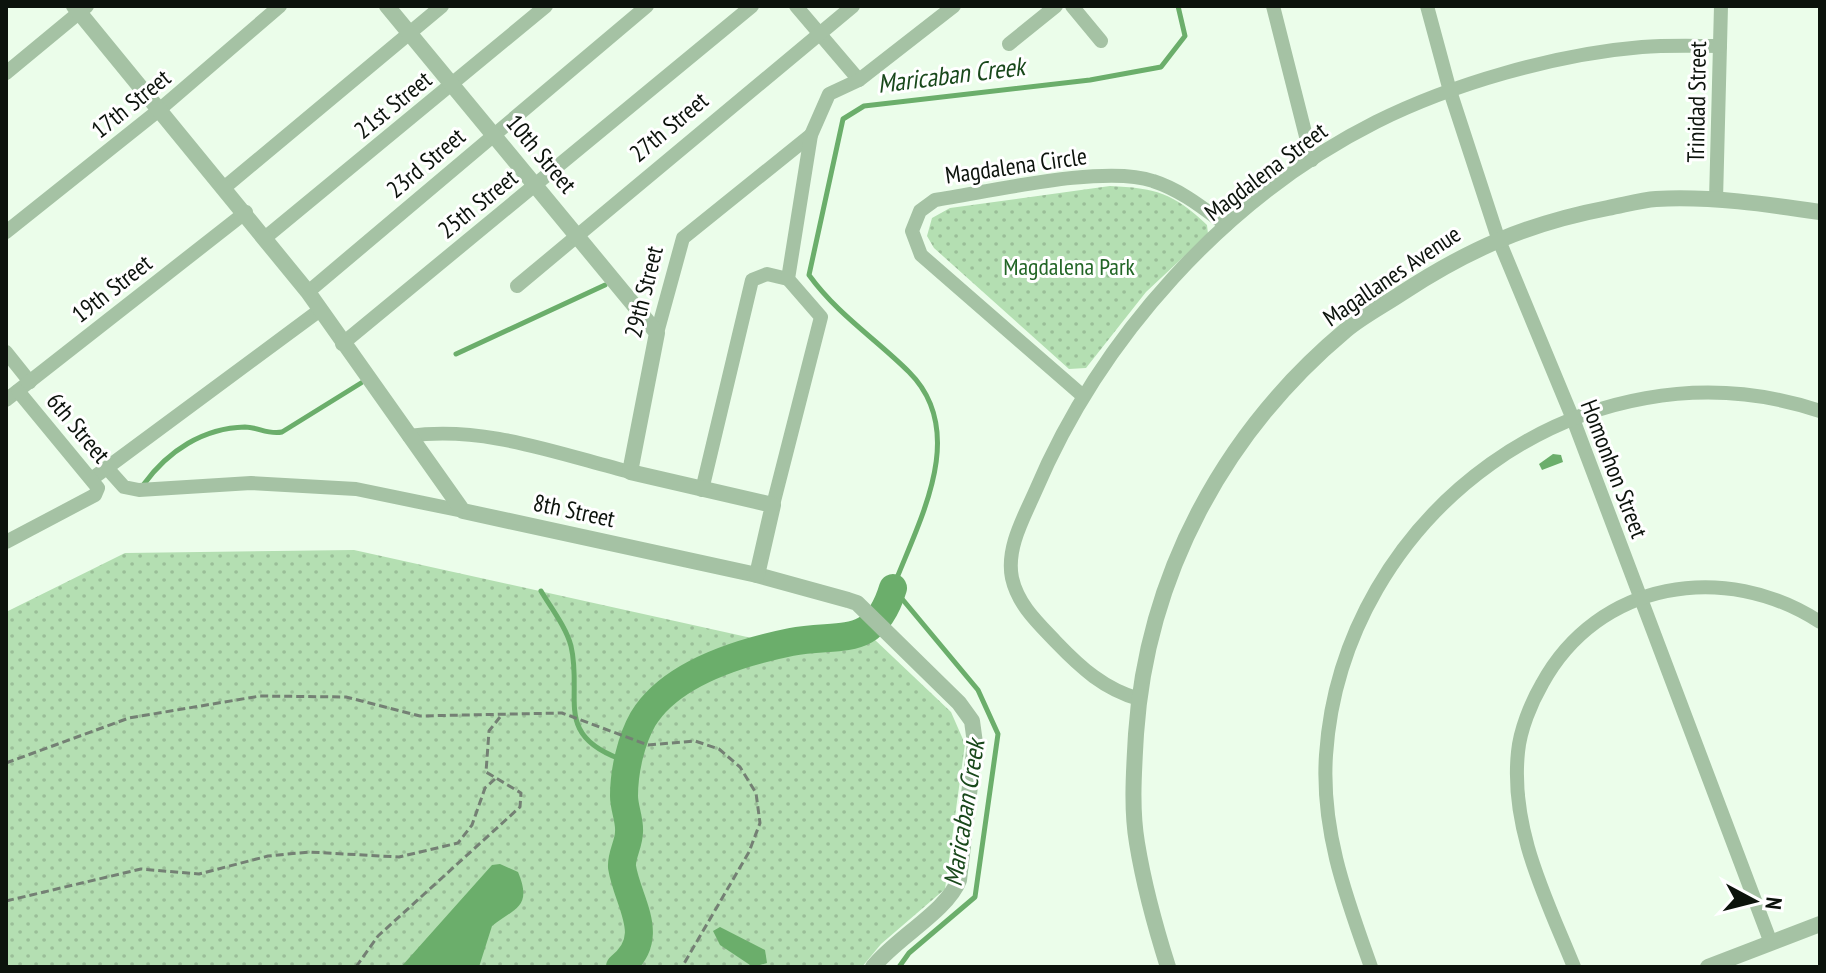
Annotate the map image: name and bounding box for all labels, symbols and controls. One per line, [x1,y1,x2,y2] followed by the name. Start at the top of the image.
[1680,41,1713,163] street label: Trinidad Street
[875,49,1029,100] water label: Maricaban Creek
[85,62,177,145] street label: 17th Street
[348,64,438,145] street label: 21st Street
[623,84,715,168] street label: 27th Street
[499,108,584,200] street label: 10th Street
[1198,115,1334,228] street label: Magdalena Street
[380,120,472,204] street label: 23rd Street
[943,140,1089,191] street label: Magdalena Circle
[432,162,524,245] street label: 25th Street
[1317,218,1466,333] street label: Magallanes Avenue
[617,242,670,341] street label: 29th Street
[65,247,158,330] street label: 19th Street
[1003,251,1136,282] park label: Magdalena Park
[40,386,117,470] street label: 6th Street
[1574,395,1655,543] street label: Homonhon Street
[530,487,618,534] street label: 8th Street
[936,734,992,889] water label: Maricaban Creek
[1714,861,1794,941] north arrow
[1759,896,1788,911] text: N

